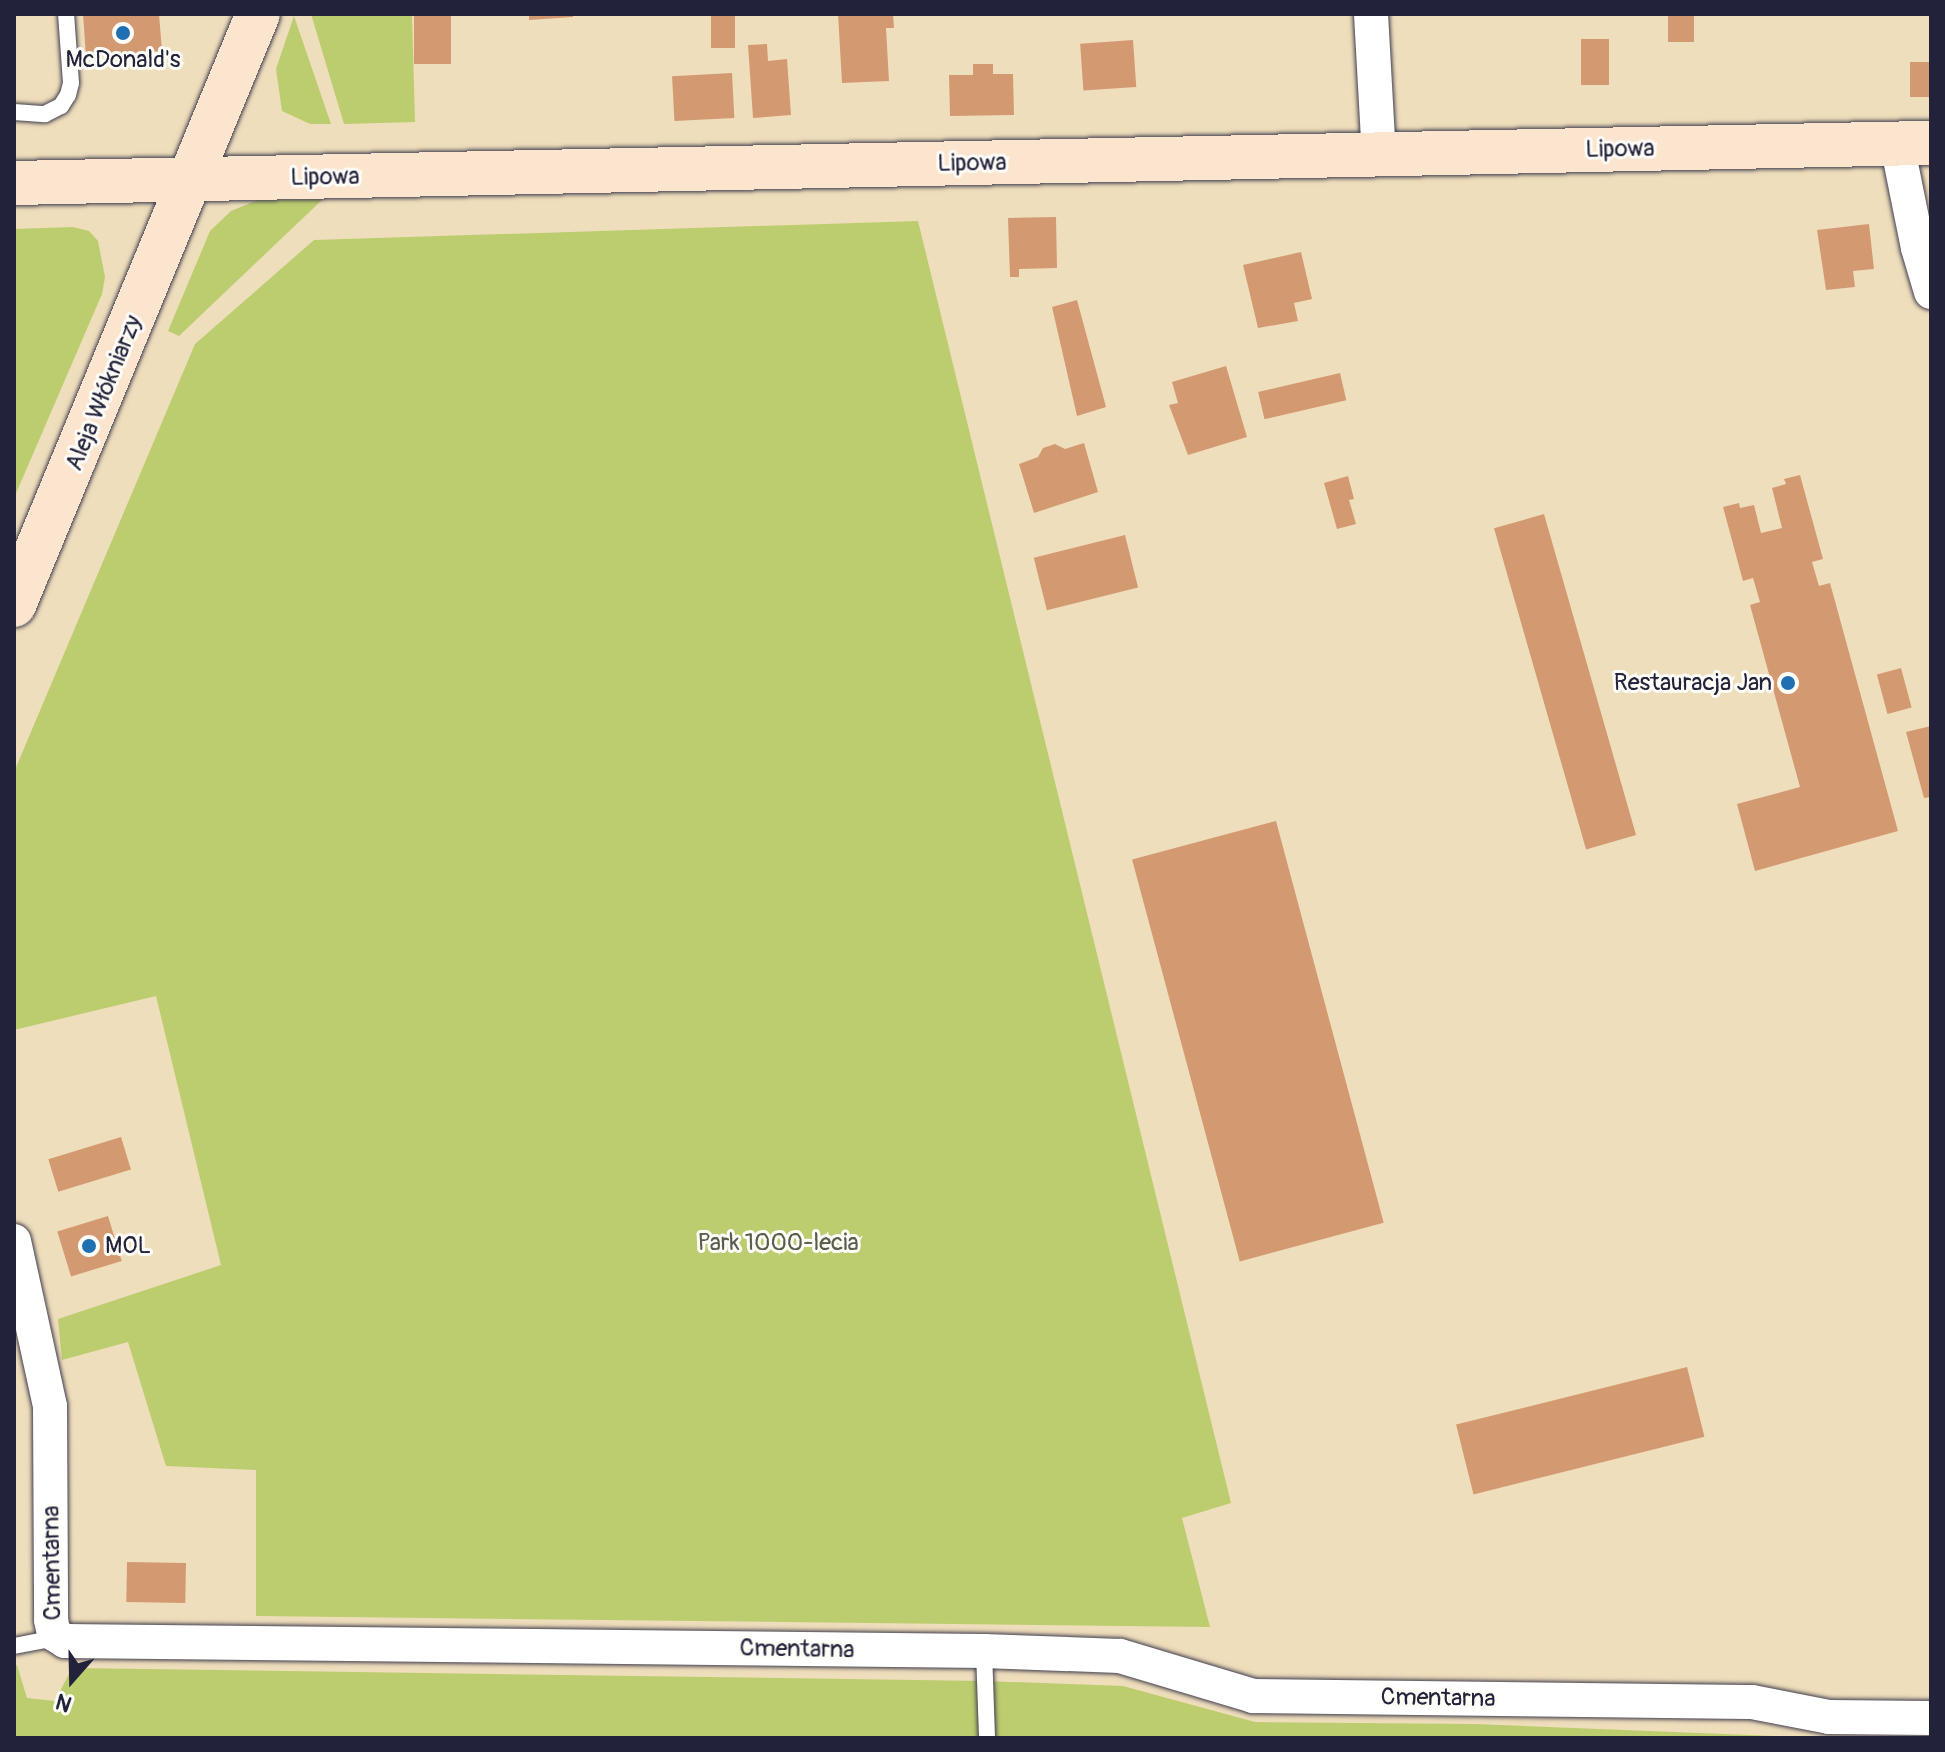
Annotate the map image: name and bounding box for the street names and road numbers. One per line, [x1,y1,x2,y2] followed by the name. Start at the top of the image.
[1585,134,1655,164] street label: Lipowa
[937,148,1007,178] street label: Lipowa
[290,162,360,192] street label: Lipowa
[60,311,148,475] street label: Aleja Włókniarzy
[37,1505,67,1621] street label: Cmentarna
[739,1634,855,1664] street label: Cmentarna
[1380,1683,1496,1713] street label: Cmentarna

